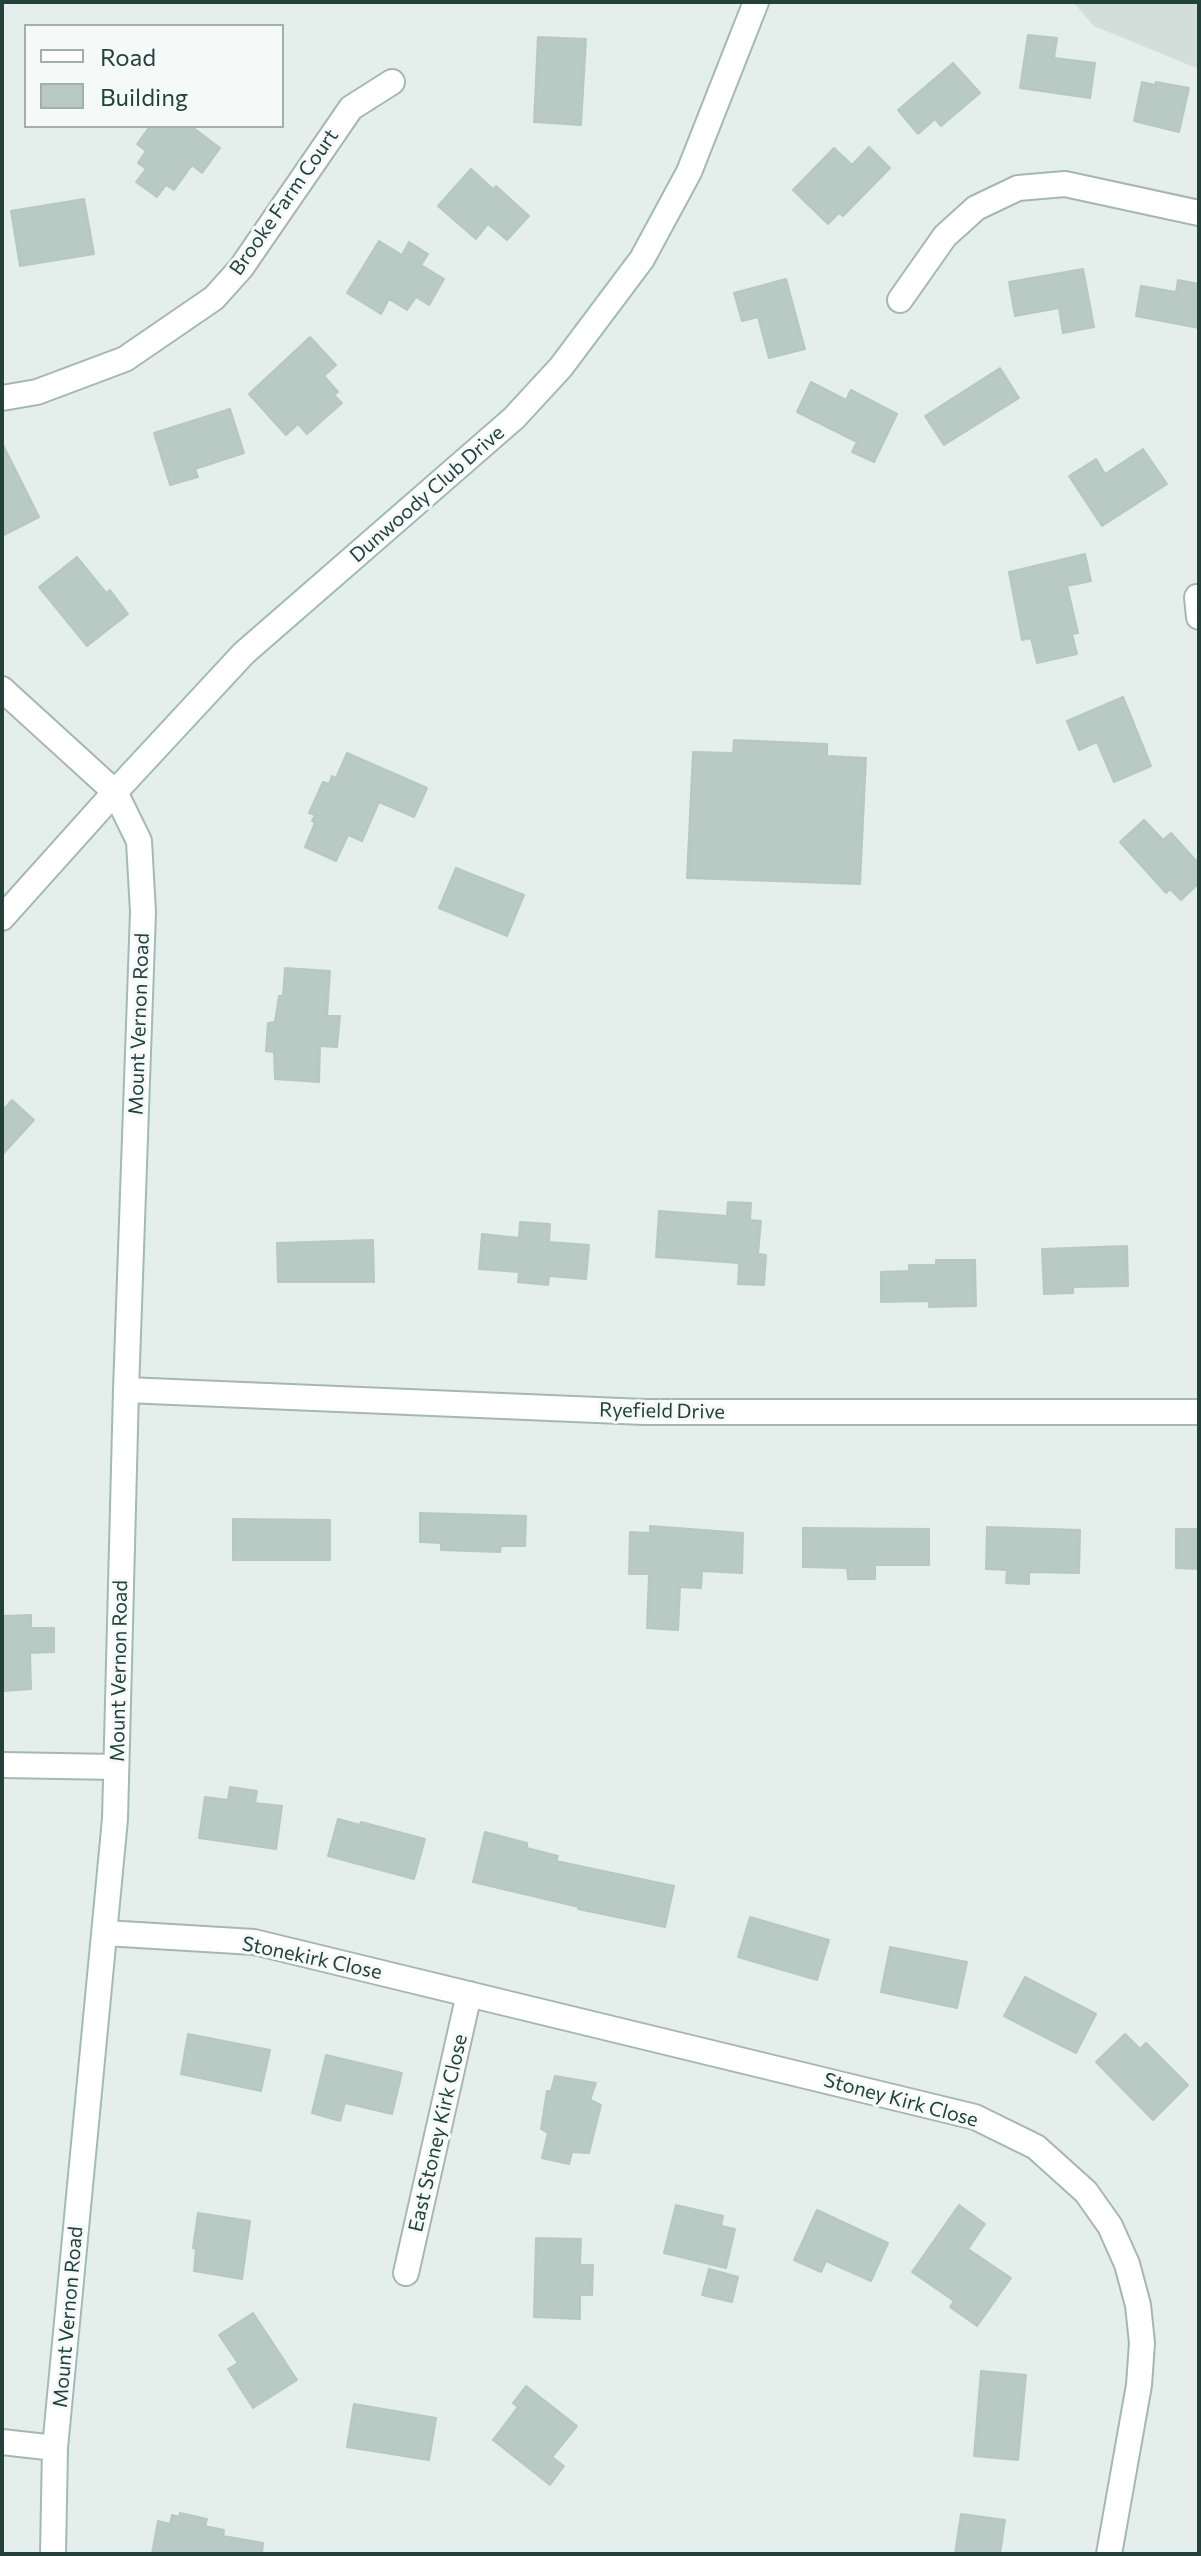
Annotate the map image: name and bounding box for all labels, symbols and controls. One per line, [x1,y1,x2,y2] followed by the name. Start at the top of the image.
[24,24,284,128] legend
[100,42,156,71] text: Road
[100,82,188,111] text: Building
[225,124,343,280] street label: Brooke Farm Court
[345,421,509,567] street label: Dunwoody Club Drive
[124,933,154,1115] street label: Mount Vernon Road
[599,1398,725,1424] street label: Ryefield Drive
[105,1580,133,1762] street label: Mount Vernon Road
[240,1931,384,1985] street label: Stonekirk Close
[404,2032,472,2234] street label: East Stoney Kirk Close
[821,2068,981,2132] street label: Stoney Kirk Close
[48,2225,88,2409] street label: Mount Vernon Road

